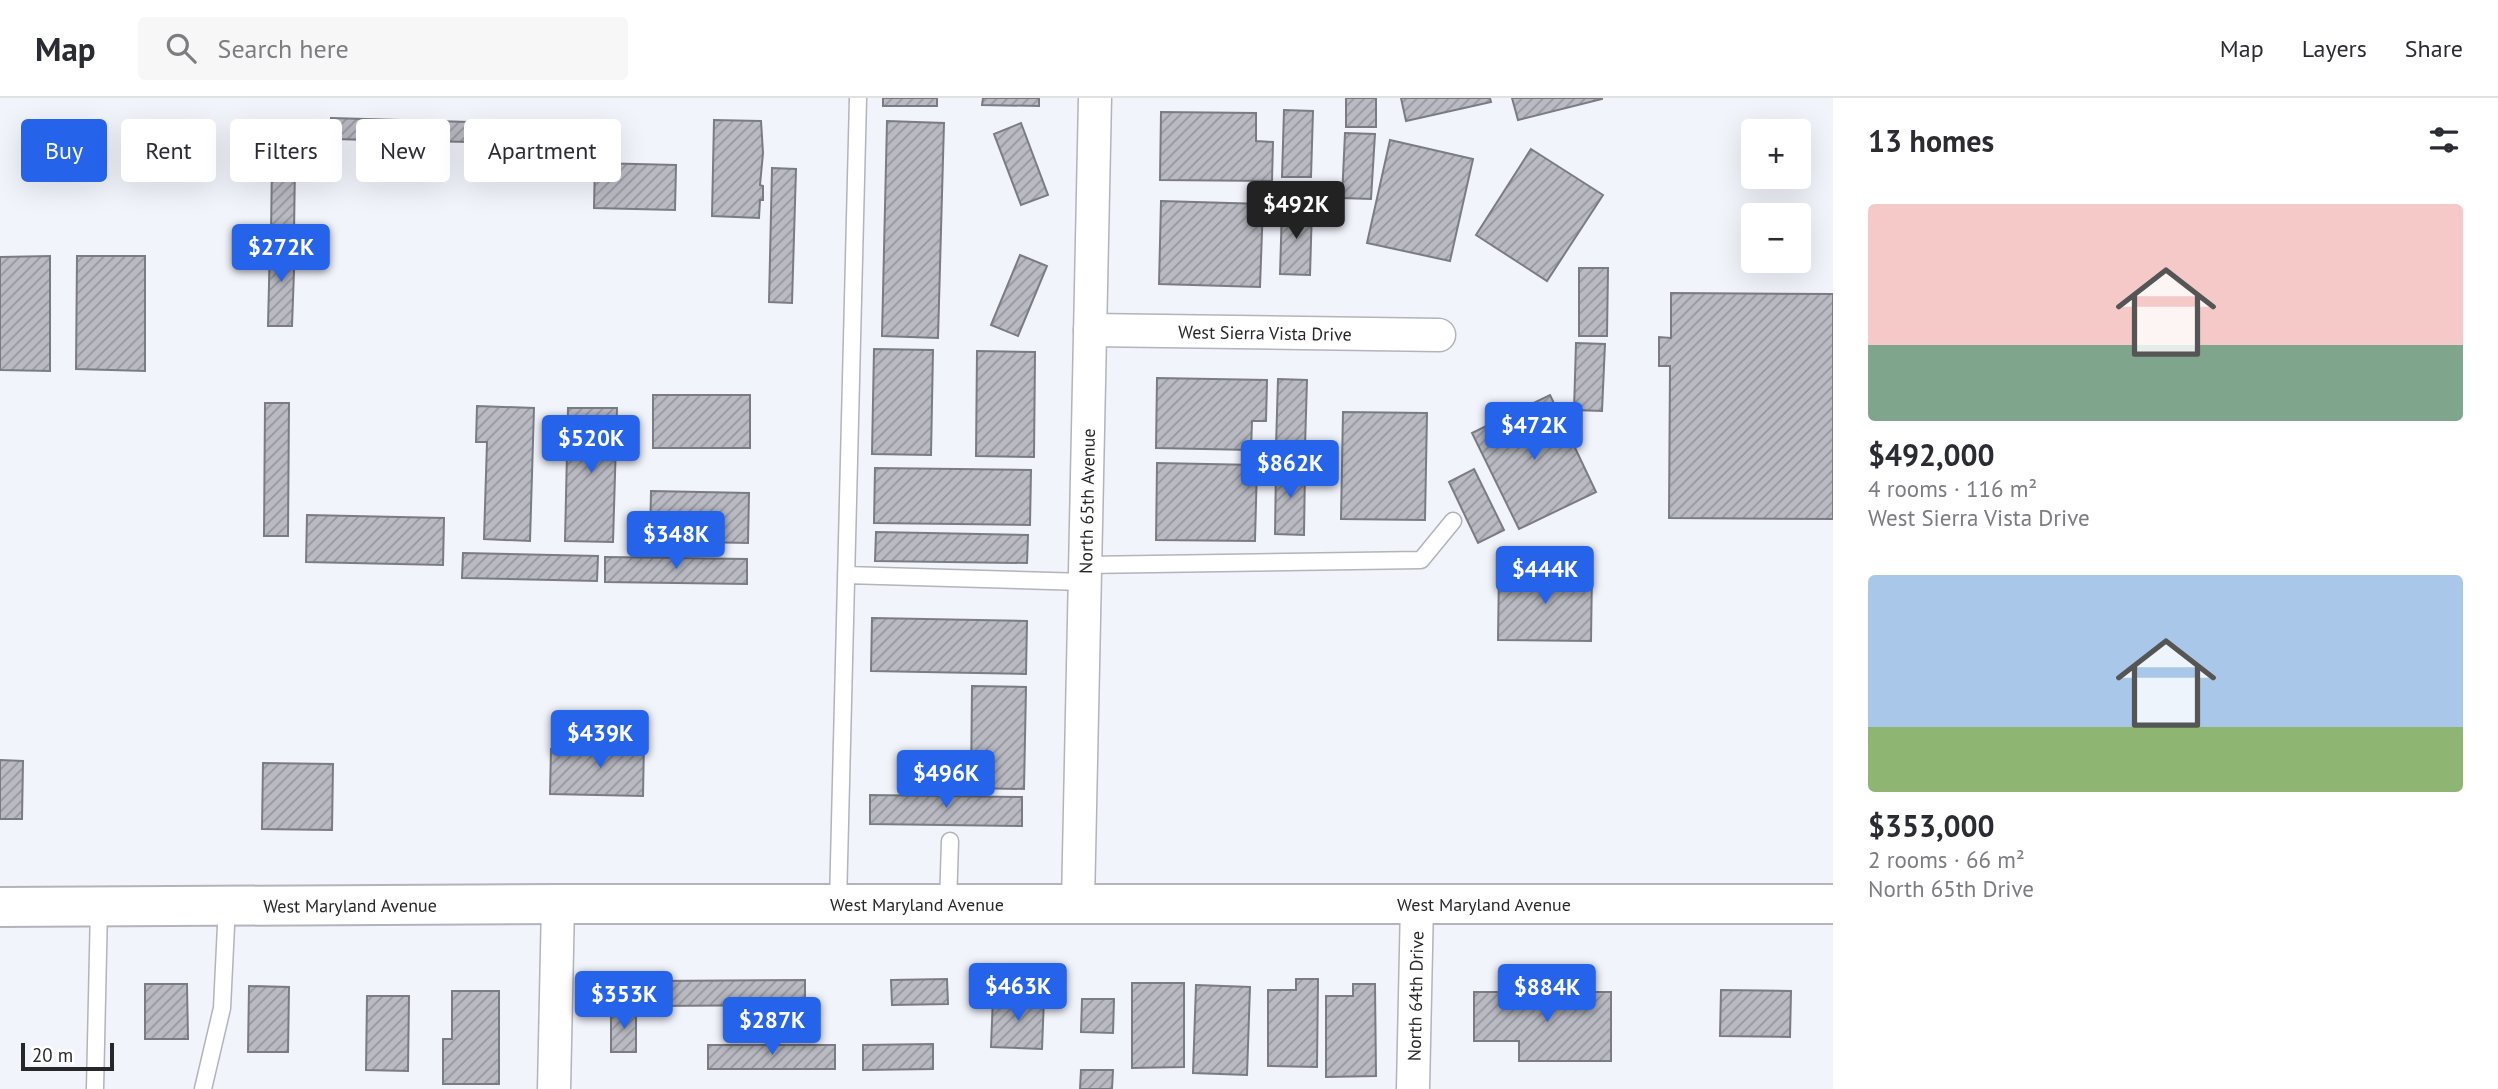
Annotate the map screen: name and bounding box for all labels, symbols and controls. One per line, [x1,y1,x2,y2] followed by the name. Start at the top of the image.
[138,17,628,80] search box
[35,27,96,70] text: Map
[162,29,200,67] icon: search
[218,32,349,65] text: Search here
[2220,33,2264,64] text: Map
[2302,33,2367,64] text: Layers
[2405,33,2463,64] text: Share
[21,119,107,182] chip: Buy
[121,119,216,182] chip: Rent
[230,119,342,182] chip: Filters
[356,119,450,182] chip: New
[464,119,621,182] chip: Apartment
[1741,119,1811,273] map controls
[1741,119,1811,189] button: +
[1868,121,1994,160] text: 13 homes
[2425,121,2463,159] icon: filters
[1247,181,1345,241] pin: $492K
[1263,189,1329,218] text: $492K
[1741,203,1811,273] button: −
[232,225,330,284] pin: $272K
[248,232,314,261] text: $272K
[2103,249,2229,375] icon: home
[1178,320,1352,345] street label: West Sierra Vista Drive
[1485,402,1583,462] pin: $472K
[1501,410,1567,439] text: $472K
[542,416,640,475] pin: $520K
[558,423,624,452] text: $520K
[1073,428,1100,574] street label: North 65th Avenue
[1868,435,1995,474] text: $492,000
[1241,440,1339,500] pin: $862K
[1257,448,1323,477] text: $862K
[1868,474,2037,503] text: 4 rooms · 116 m²
[1868,503,2090,532] text: West Sierra Vista Drive
[627,512,725,571] pin: $348K
[643,519,709,548] text: $348K
[1496,546,1594,606] pin: $444K
[1512,554,1578,583] text: $444K
[2103,620,2229,746] icon: home
[551,710,649,770] pin: $439K
[567,718,633,747] text: $439K
[897,750,995,810] pin: $496K
[913,758,979,787] text: $496K
[1868,806,1995,845] text: $353,000
[1868,845,2025,874] text: 2 rooms · 66 m²
[1868,874,2034,903] text: North 65th Drive
[263,893,437,917] street label: West Maryland Avenue
[830,893,1004,916] street label: West Maryland Avenue
[1397,893,1571,916] street label: West Maryland Avenue
[1402,931,1428,1061] street label: North 64th Drive
[969,964,1067,1023] pin: $463K
[1498,964,1596,1024] pin: $884K
[985,971,1051,1000] text: $463K
[575,972,673,1031] pin: $353K
[1514,972,1580,1001] text: $884K
[591,979,657,1008] text: $353K
[723,998,821,1057] pin: $287K
[739,1005,805,1034] text: $287K
[21,1040,114,1072] scale bar
[32,1043,73,1067] text: 20 m

